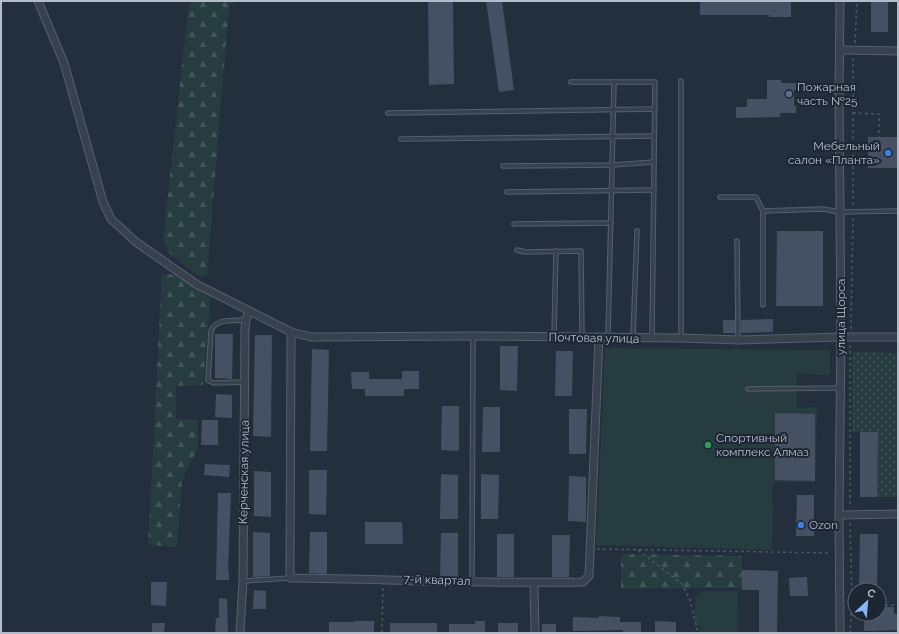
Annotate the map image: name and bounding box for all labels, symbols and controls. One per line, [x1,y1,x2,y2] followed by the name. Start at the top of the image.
[797,80,858,108] place label: Пожарная часть №25
[784,89,794,99] marker: Пожарная часть №25
[788,139,880,167] place label: Мебельный салон «Планта»
[883,148,893,158] marker: Мебельный салон «Планта»
[834,279,848,355] street label: улица Щорса
[549,330,639,346] street label: Почтовая улица
[236,420,252,524] street label: Керченская улица
[716,431,809,459] place label: Спортивный комплекс Алмаз
[703,440,713,450] marker: Спортивный комплекс Алмаз
[809,518,838,532] place label: Ozon
[796,520,806,530] marker: Ozon
[403,572,471,588] street label: 7-й квартал
[847,582,887,622] north arrow
[865,586,878,601] text: С

